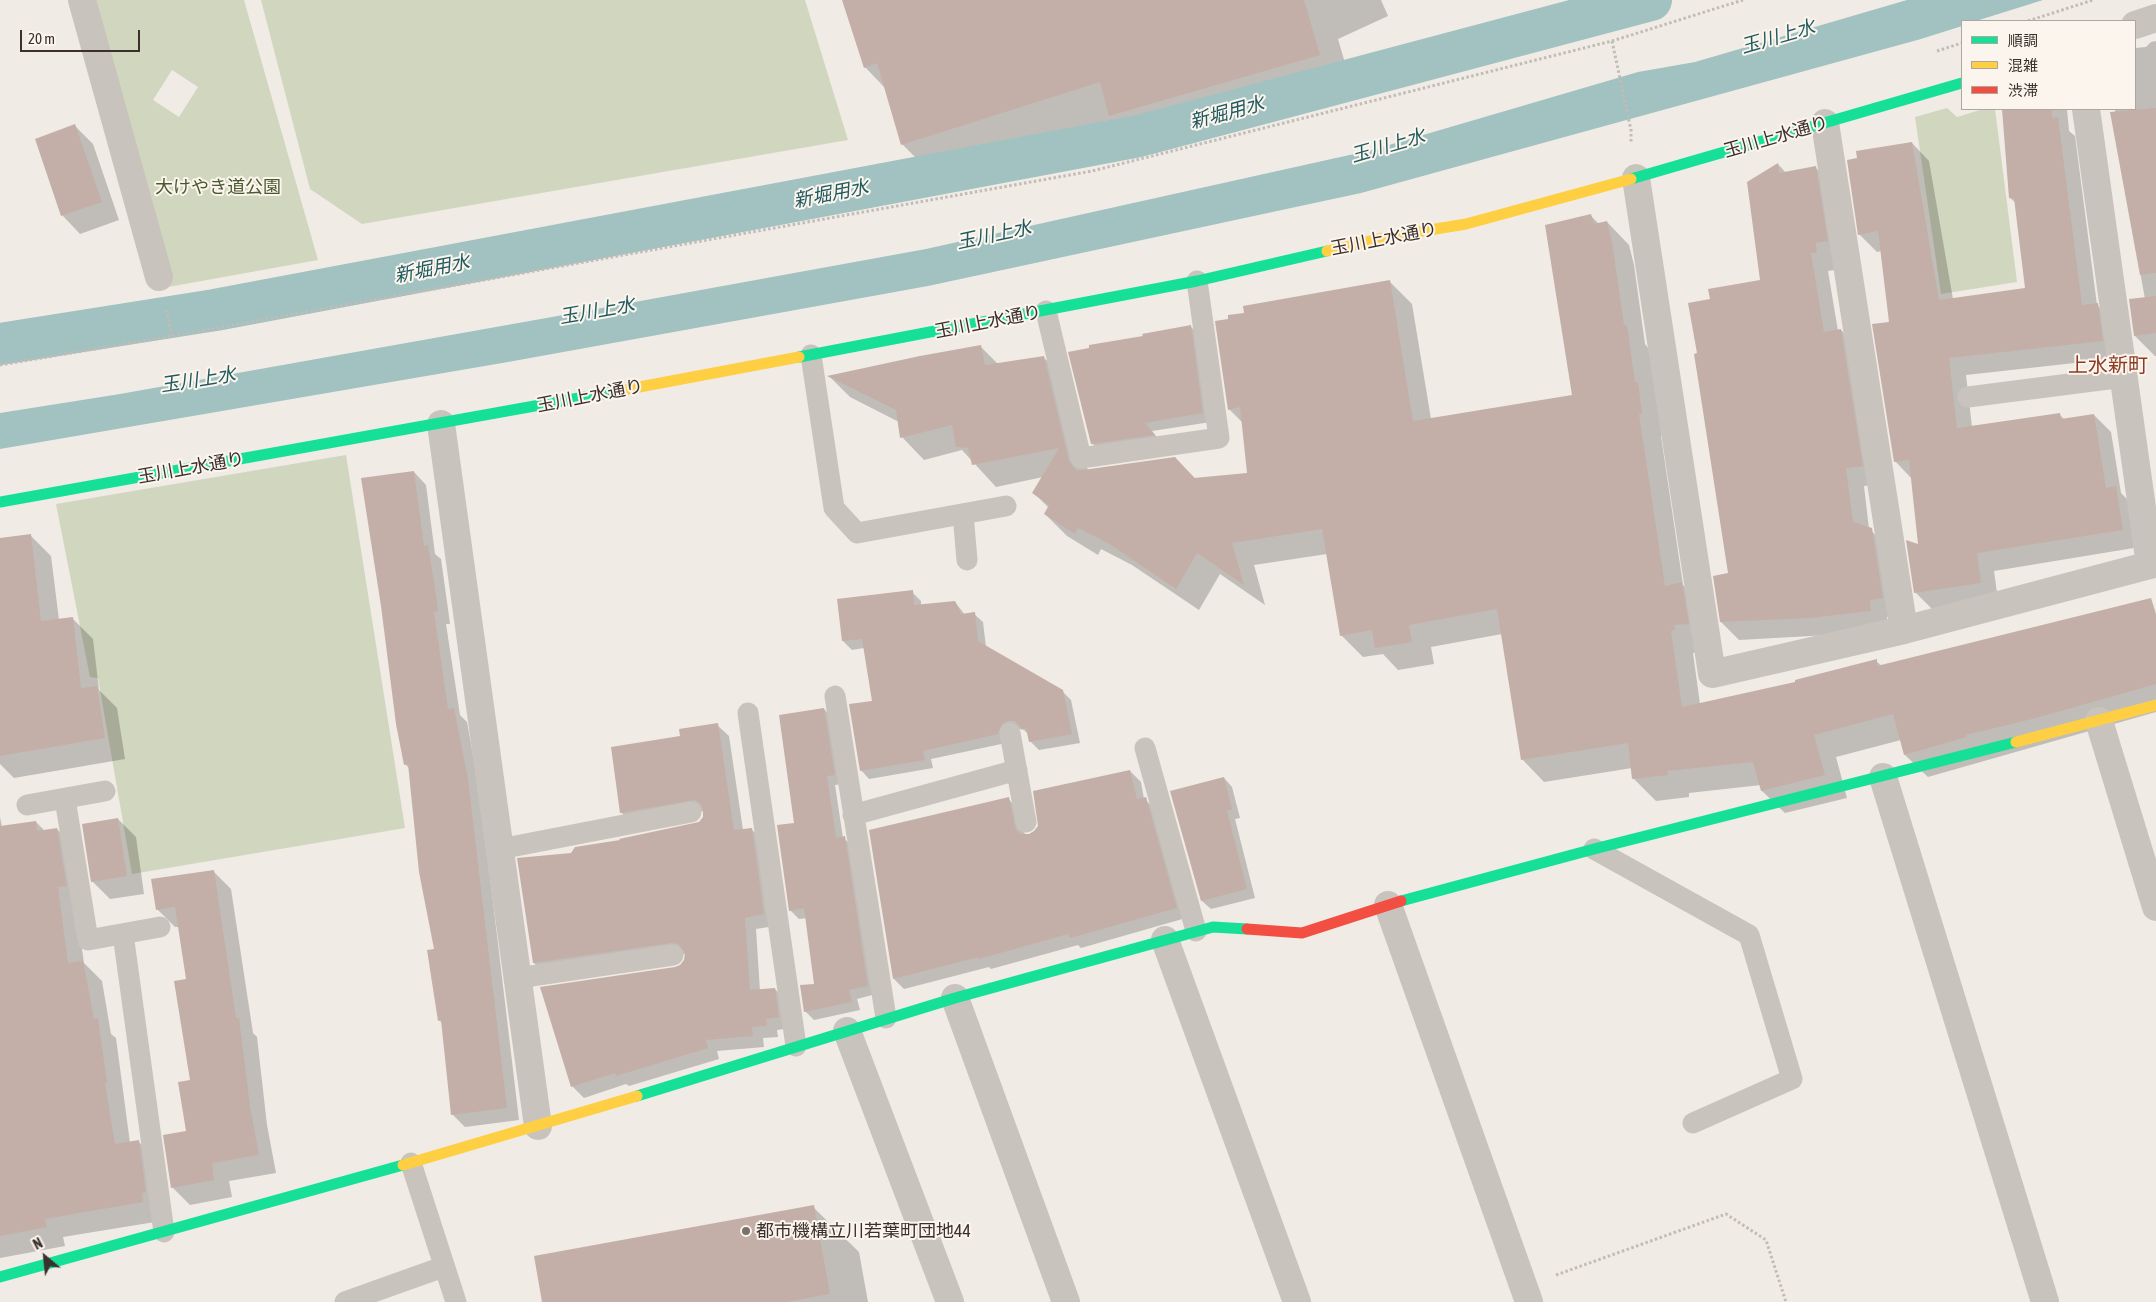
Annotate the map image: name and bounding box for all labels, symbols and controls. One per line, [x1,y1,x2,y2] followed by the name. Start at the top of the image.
[1738,16,1818,58] water label: 玉川上水
[22,20,142,52] scale bar
[1961,20,2136,110] legend
[28,30,55,47] text: 20 m
[2008,32,2038,49] text: 順調
[2008,57,2038,74] text: 混雑
[2008,82,2038,99] text: 渋滞
[1187,92,1267,134] water label: 新堀用水
[1721,112,1831,162] street label: 玉川上水通り
[1348,125,1428,167] water label: 玉川上水
[155,176,281,198] park label: 大けやき道公園
[792,176,870,212] water label: 新堀用水
[954,216,1034,254] water label: 玉川上水
[1329,218,1439,260] street label: 玉川上水通り
[393,251,471,287] water label: 新堀用水
[558,293,636,329] water label: 玉川上水
[933,301,1043,343] street label: 玉川上水通り
[2068,354,2148,378] district label: 上水新町
[159,363,237,397] water label: 玉川上水
[535,375,645,417] street label: 玉川上水通り
[136,448,246,488] street label: 玉川上水通り
[756,1220,971,1242] place label: 都市機構立川若葉町団地44
[740,1225,752,1237] marker: 都市機構立川若葉町団地44
[20,1232,70,1282] north arrow
[31,1235,45,1253] text: N

